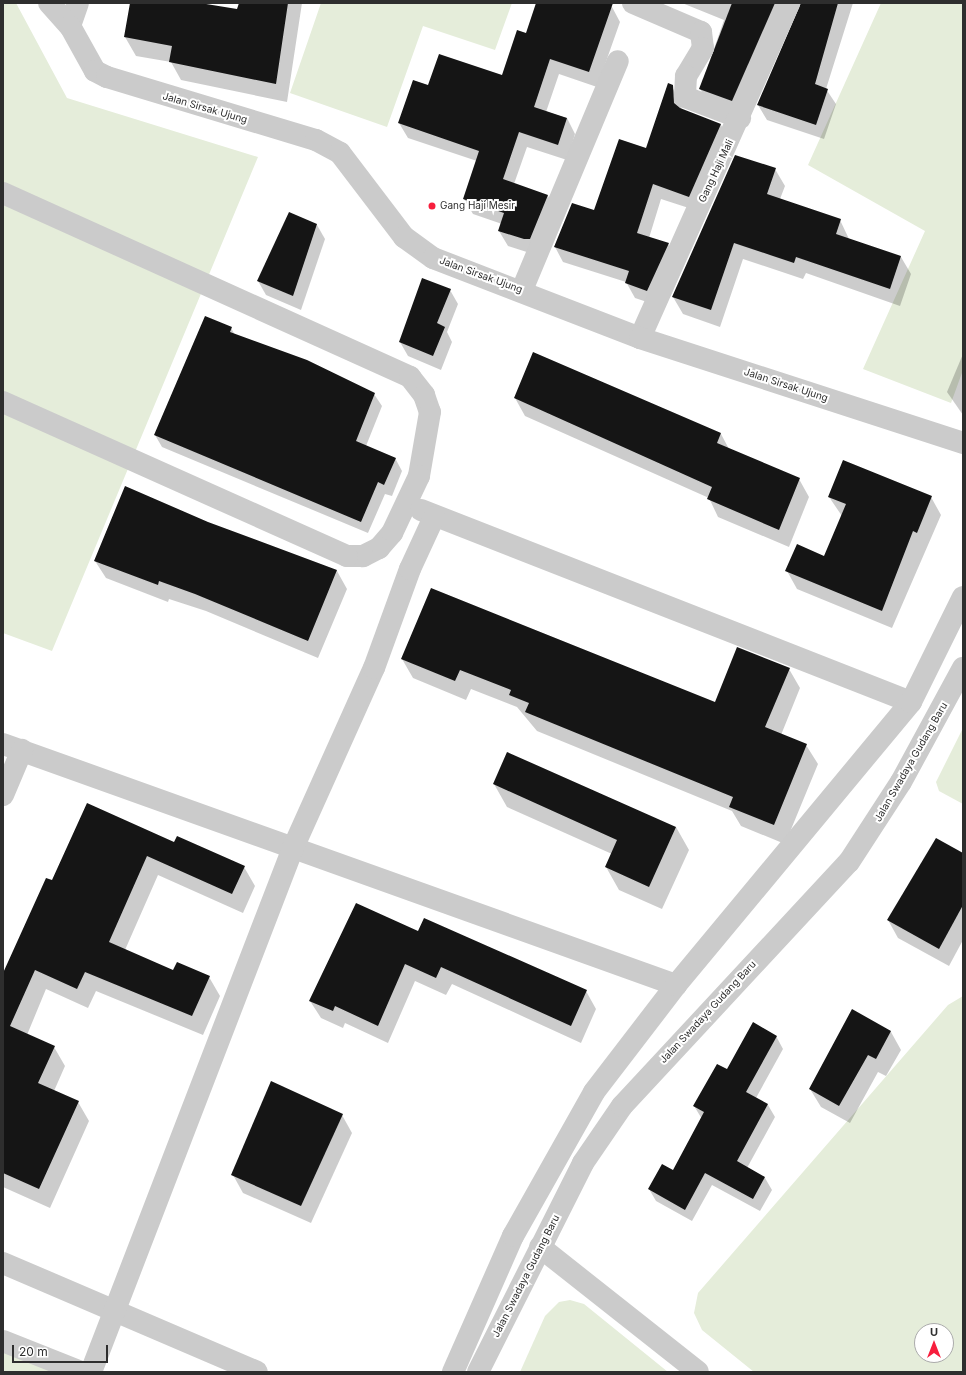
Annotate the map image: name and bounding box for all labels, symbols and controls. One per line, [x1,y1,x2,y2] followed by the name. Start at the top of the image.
[161,90,249,126] street label: Jalan Sirsak Ujung
[696,138,736,204] street label: Gang Haji Mali
[440,200,515,212] place label: Gang Haji Mesir
[427,201,437,211] marker: Gang Haji Mesir
[438,254,524,296] street label: Jalan Sirsak Ujung
[742,366,830,404] street label: Jalan Sirsak Ujung
[872,700,950,824] street label: Jalan Swadaya Gudang Baru
[657,958,759,1066] street label: Jalan Swadaya Gudang Baru
[490,1213,562,1339] street label: Jalan Swadaya Gudang Baru
[914,1323,954,1363] north arrow
[930,1325,938,1339] text: U
[14,1337,110,1363] scale bar
[19,1344,48,1359] text: 20 m

